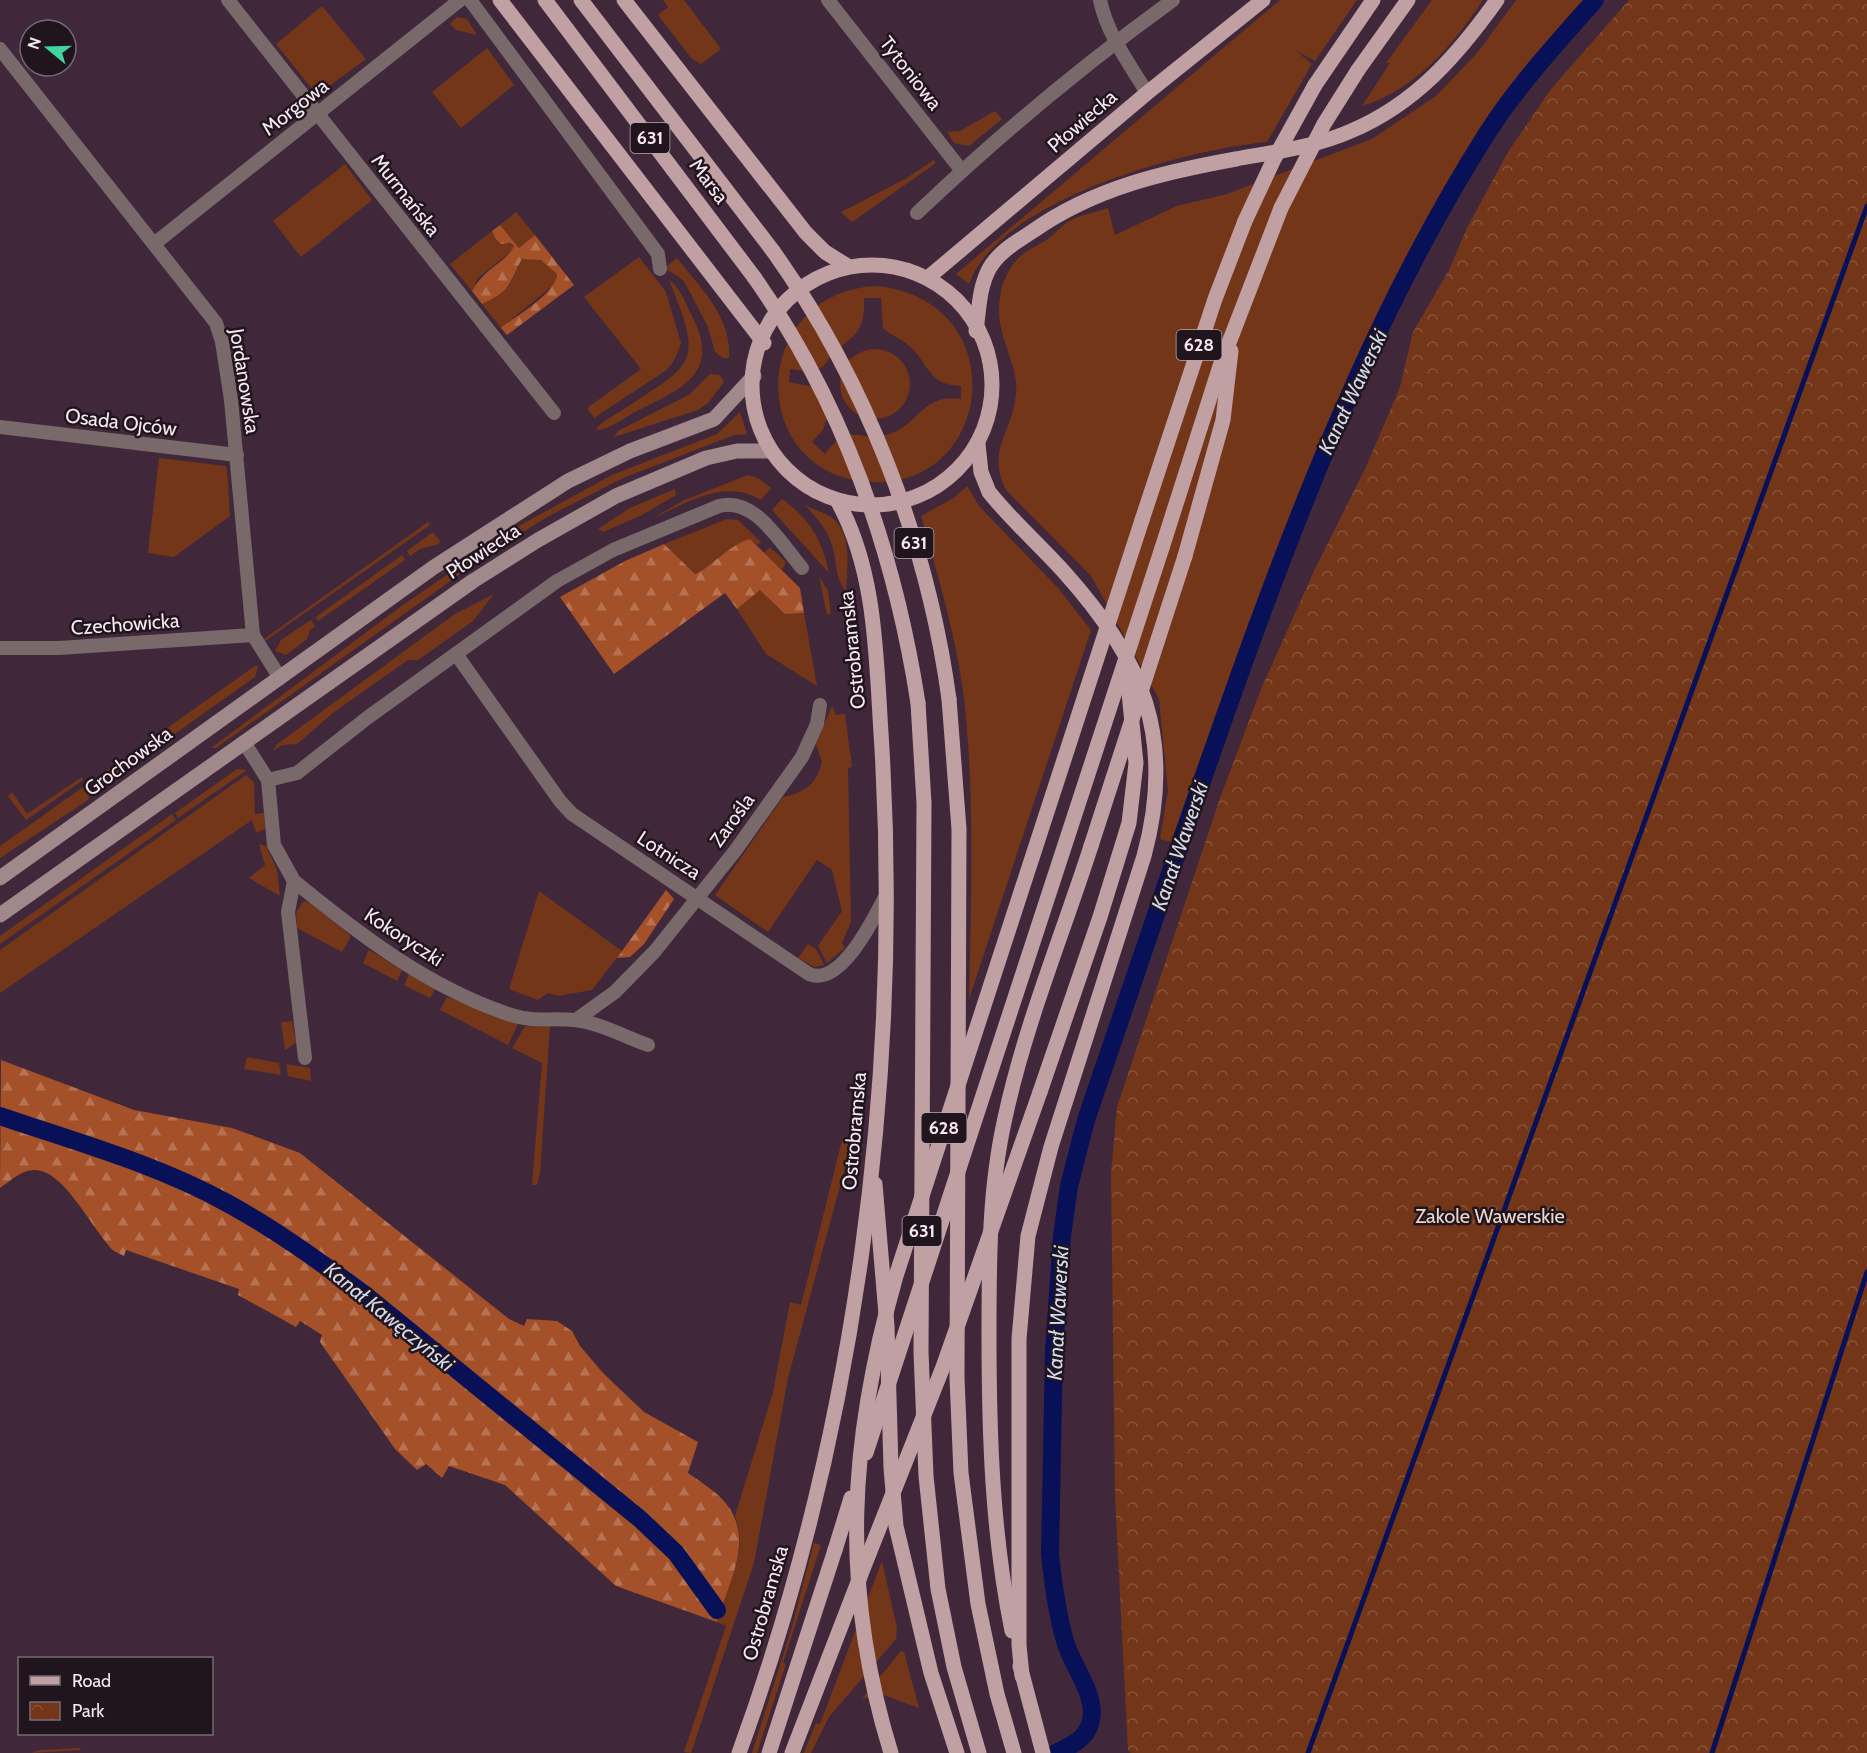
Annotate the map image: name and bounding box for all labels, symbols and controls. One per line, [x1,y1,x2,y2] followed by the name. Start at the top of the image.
[18,18,78,78] north arrow
[875,31,948,115] street label: Tytoniowa
[23,35,45,52] text: N
[257,73,333,140] street label: Morgowa
[1043,84,1122,157] street label: Płowiecka
[630,123,670,153] road number: 631
[366,149,446,241] street label: Murmańska
[684,154,734,208] street label: Marsa
[1313,325,1393,458] water label: Kanał Wawerski
[225,326,265,436] street label: Jordanowska
[1176,330,1222,360] road number: 628
[64,403,179,441] street label: Osada Ojców
[441,518,525,584] street label: Płowiecka
[894,528,934,558] road number: 631
[834,589,870,710] street label: Ostrobramska
[70,608,181,640] street label: Czechowicka
[80,721,177,801] street label: Grochowska
[1146,778,1213,914] water label: Kanał Wawerski
[705,788,760,851] street label: Zarośla
[633,826,706,885] street label: Lotnicza
[360,903,448,971] street label: Kokoryczki
[837,1071,871,1191] street label: Ostrobramska
[922,1113,966,1143] road number: 628
[1415,1204,1565,1228] park label: Zakole Wawerskie
[902,1216,942,1246] road number: 631
[1041,1245,1074,1381] water label: Kanał Wawerski
[319,1257,460,1377] water label: Kanał Kawęczyński
[737,1542,793,1663] street label: Ostrobramska
[18,1657,213,1735] legend
[72,1670,111,1692] text: Road
[72,1700,105,1722] text: Park

